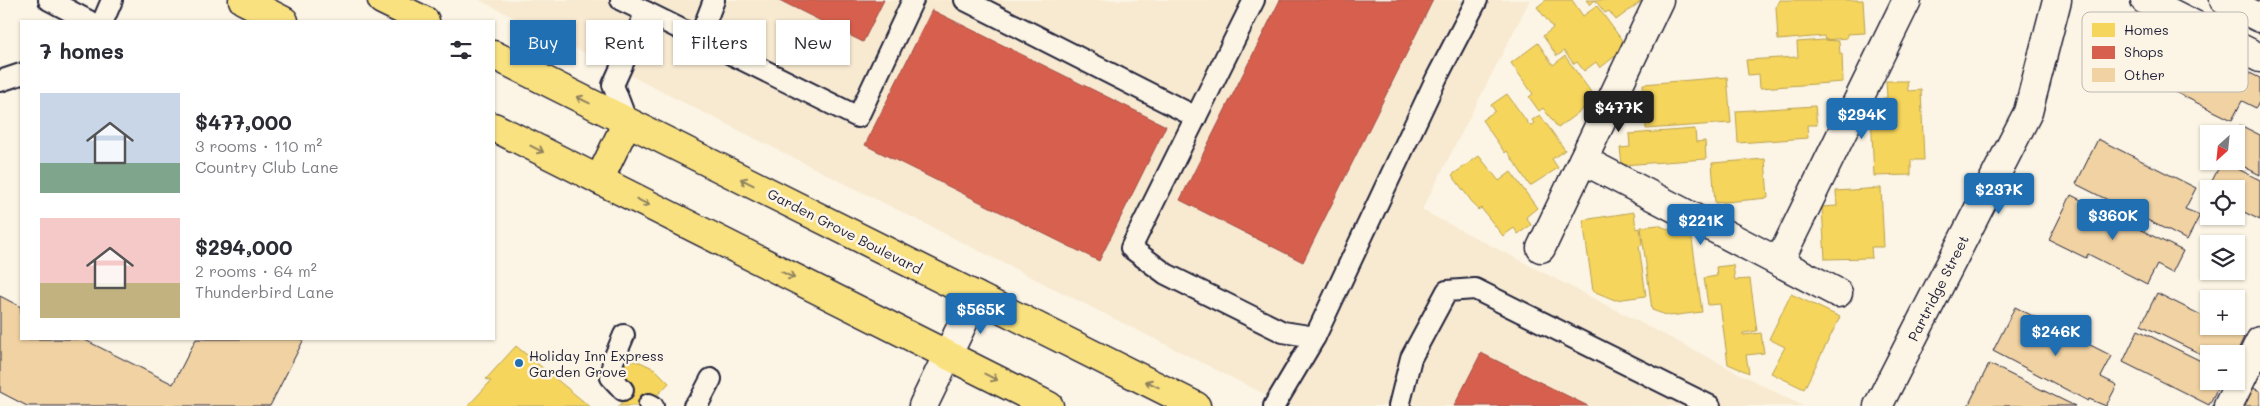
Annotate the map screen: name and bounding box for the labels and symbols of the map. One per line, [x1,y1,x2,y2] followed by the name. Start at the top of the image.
[2082,12,2248,92] legend
[2124,20,2169,39] text: Homes
[2124,42,2164,61] text: Shops
[2124,65,2165,84] text: Other
[1584,90,1654,133] pin: $477K
[576,95,591,105] one-way arrow
[1827,98,1897,140] pin: $294K
[2200,125,2245,170] north arrow
[529,145,544,154] one-way arrow
[1964,172,2034,215] pin: $237K
[740,177,755,186] one-way arrow
[764,184,926,278] street label: Garden Grove Boulevard
[635,197,650,207] one-way arrow
[2078,198,2148,241] pin: $360K
[1666,204,1736,246] pin: $221K
[1903,232,1973,344] street label: Partridge Street
[780,271,795,280] one-way arrow
[946,292,1016,335] pin: $565K
[2021,314,2091,357] pin: $246K
[529,346,664,381] place label: Holiday Inn Express Garden Grove
[513,357,525,369] marker: Holiday Inn Express Garden Grove
[983,373,998,382] one-way arrow
[1145,379,1160,389] one-way arrow

